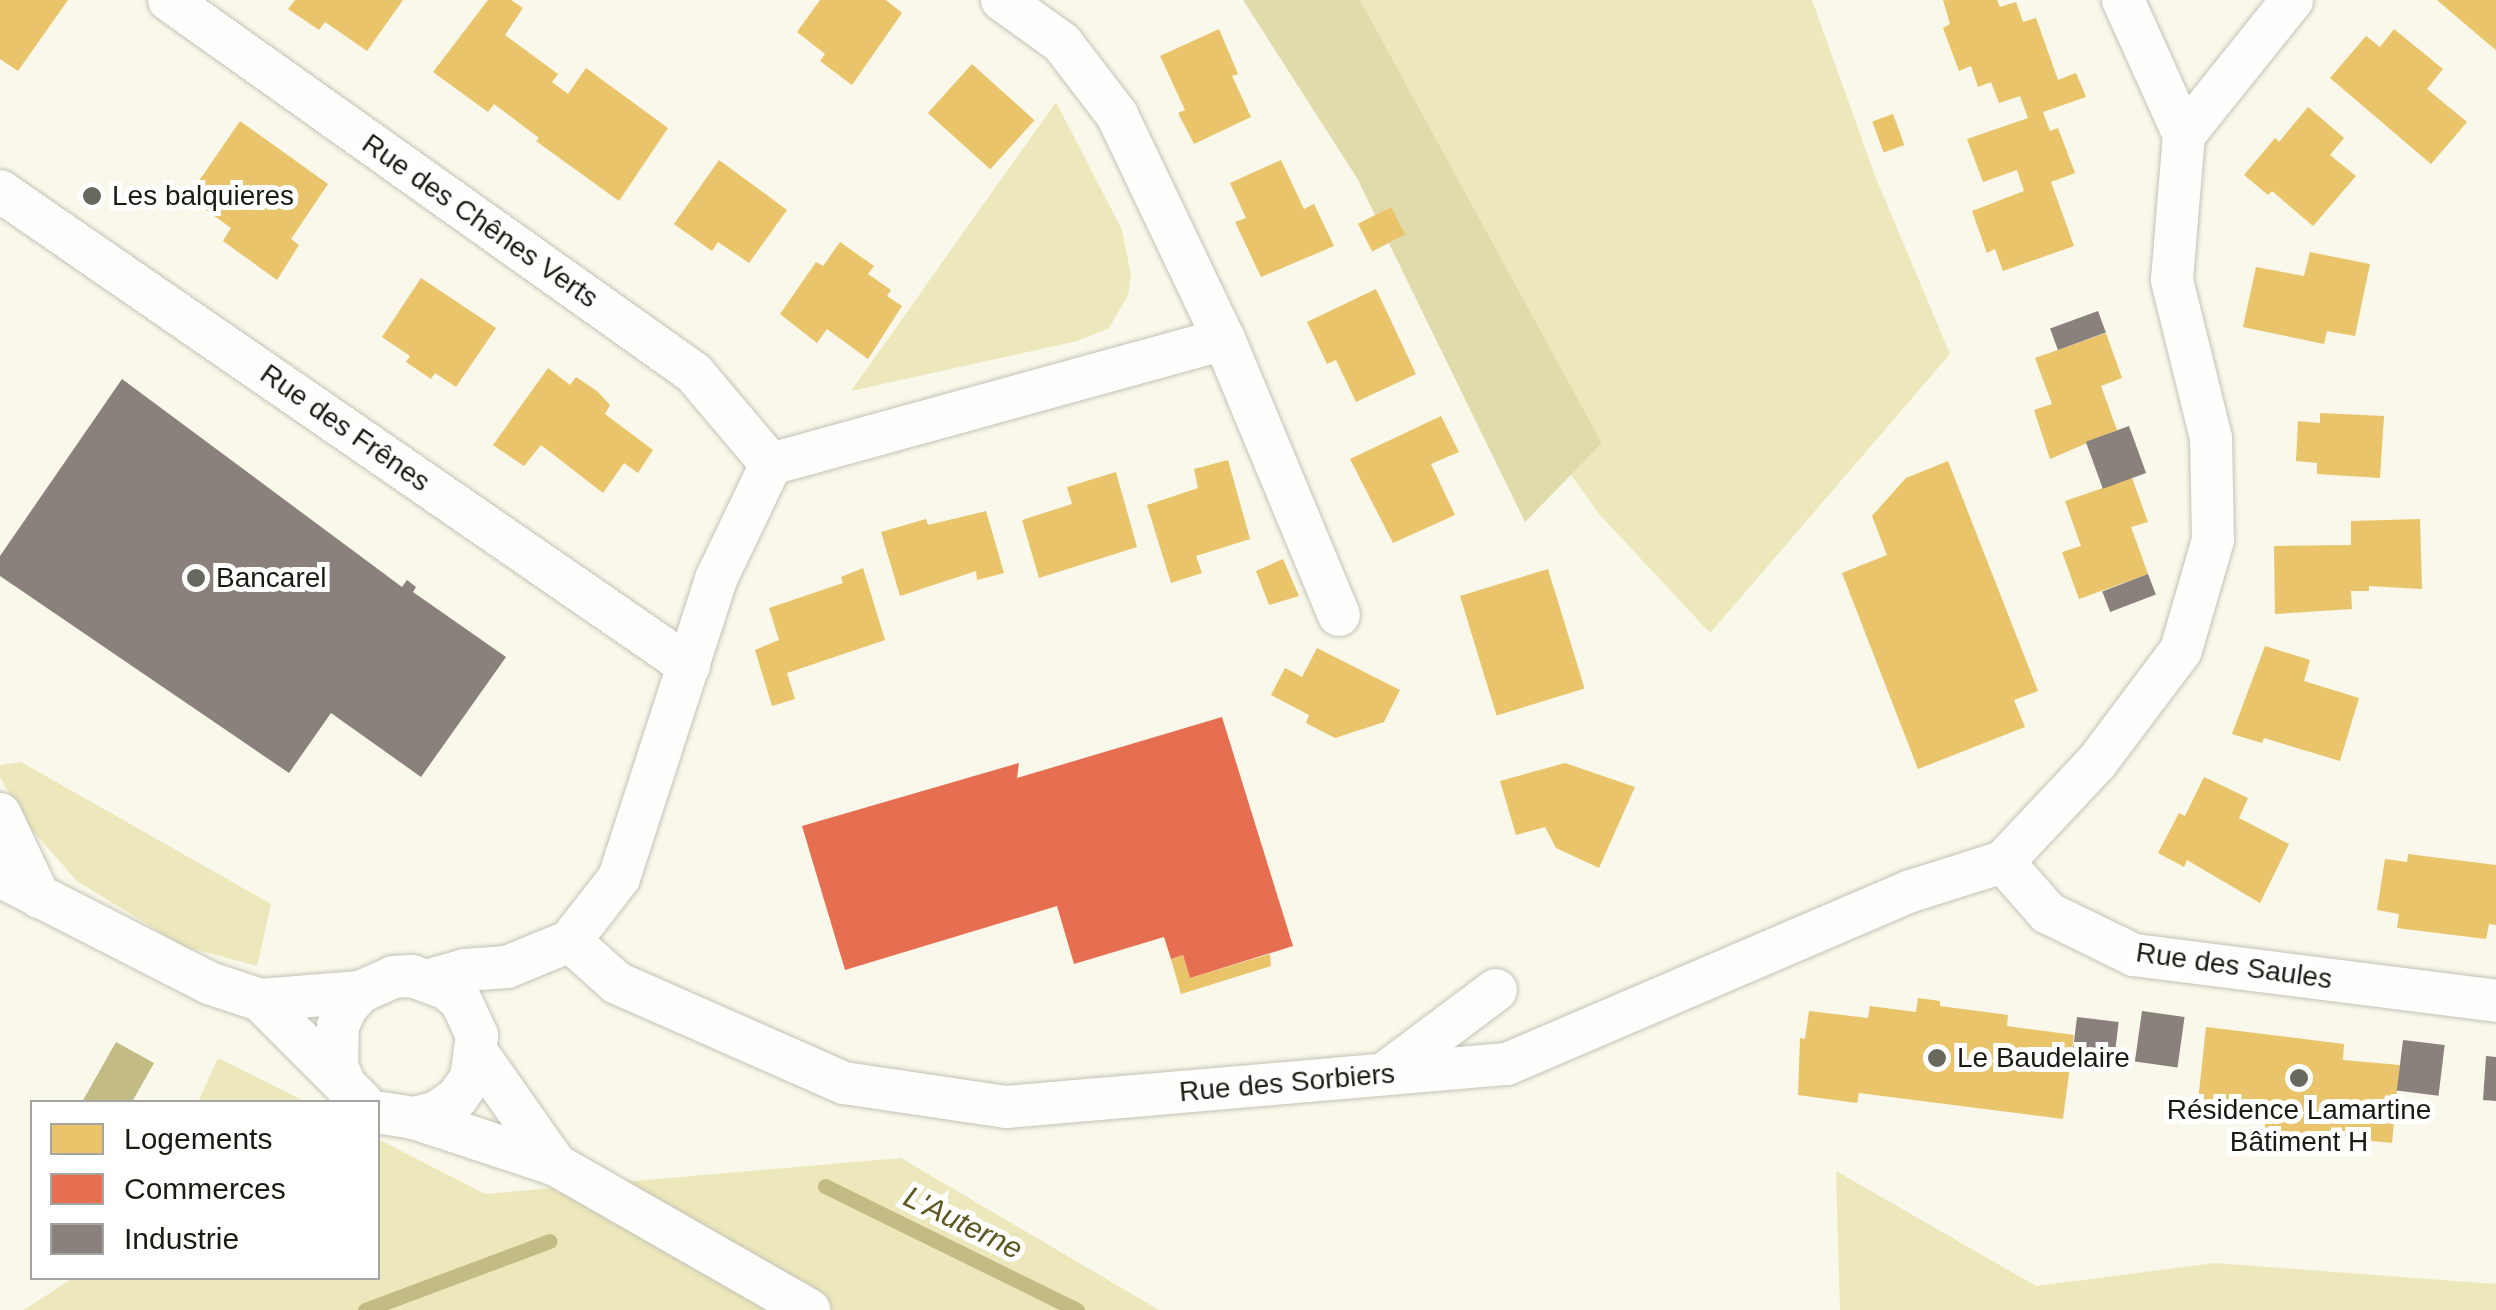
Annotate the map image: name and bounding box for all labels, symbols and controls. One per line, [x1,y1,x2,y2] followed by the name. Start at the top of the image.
[356,127,604,315] street label: Rue des Chênes Verts
[112,179,294,213] place label: Les balquieres
[81,185,103,207] marker: Les balquieres
[254,357,436,499] street label: Rue des Frênes
[216,561,327,595] place label: Bancarel
[185,567,207,589] marker: Bancarel
[2134,936,2334,996] street label: Rue des Saules
[1957,1041,2130,1075] place label: Le Baudelaire
[1926,1047,1948,1069] marker: Le Baudelaire
[1178,1057,1396,1109] street label: Rue des Sorbiers
[2288,1067,2310,1089] marker: Résidence Lamartine Bâtiment H
[2167,1093,2431,1159] place label: Résidence Lamartine Bâtiment H
[30,1100,380,1280] legend
[124,1122,272,1155] text: Logements
[124,1172,286,1205] text: Commerces
[898,1179,1028,1267] water label: L'Auterne
[124,1222,239,1255] text: Industrie

